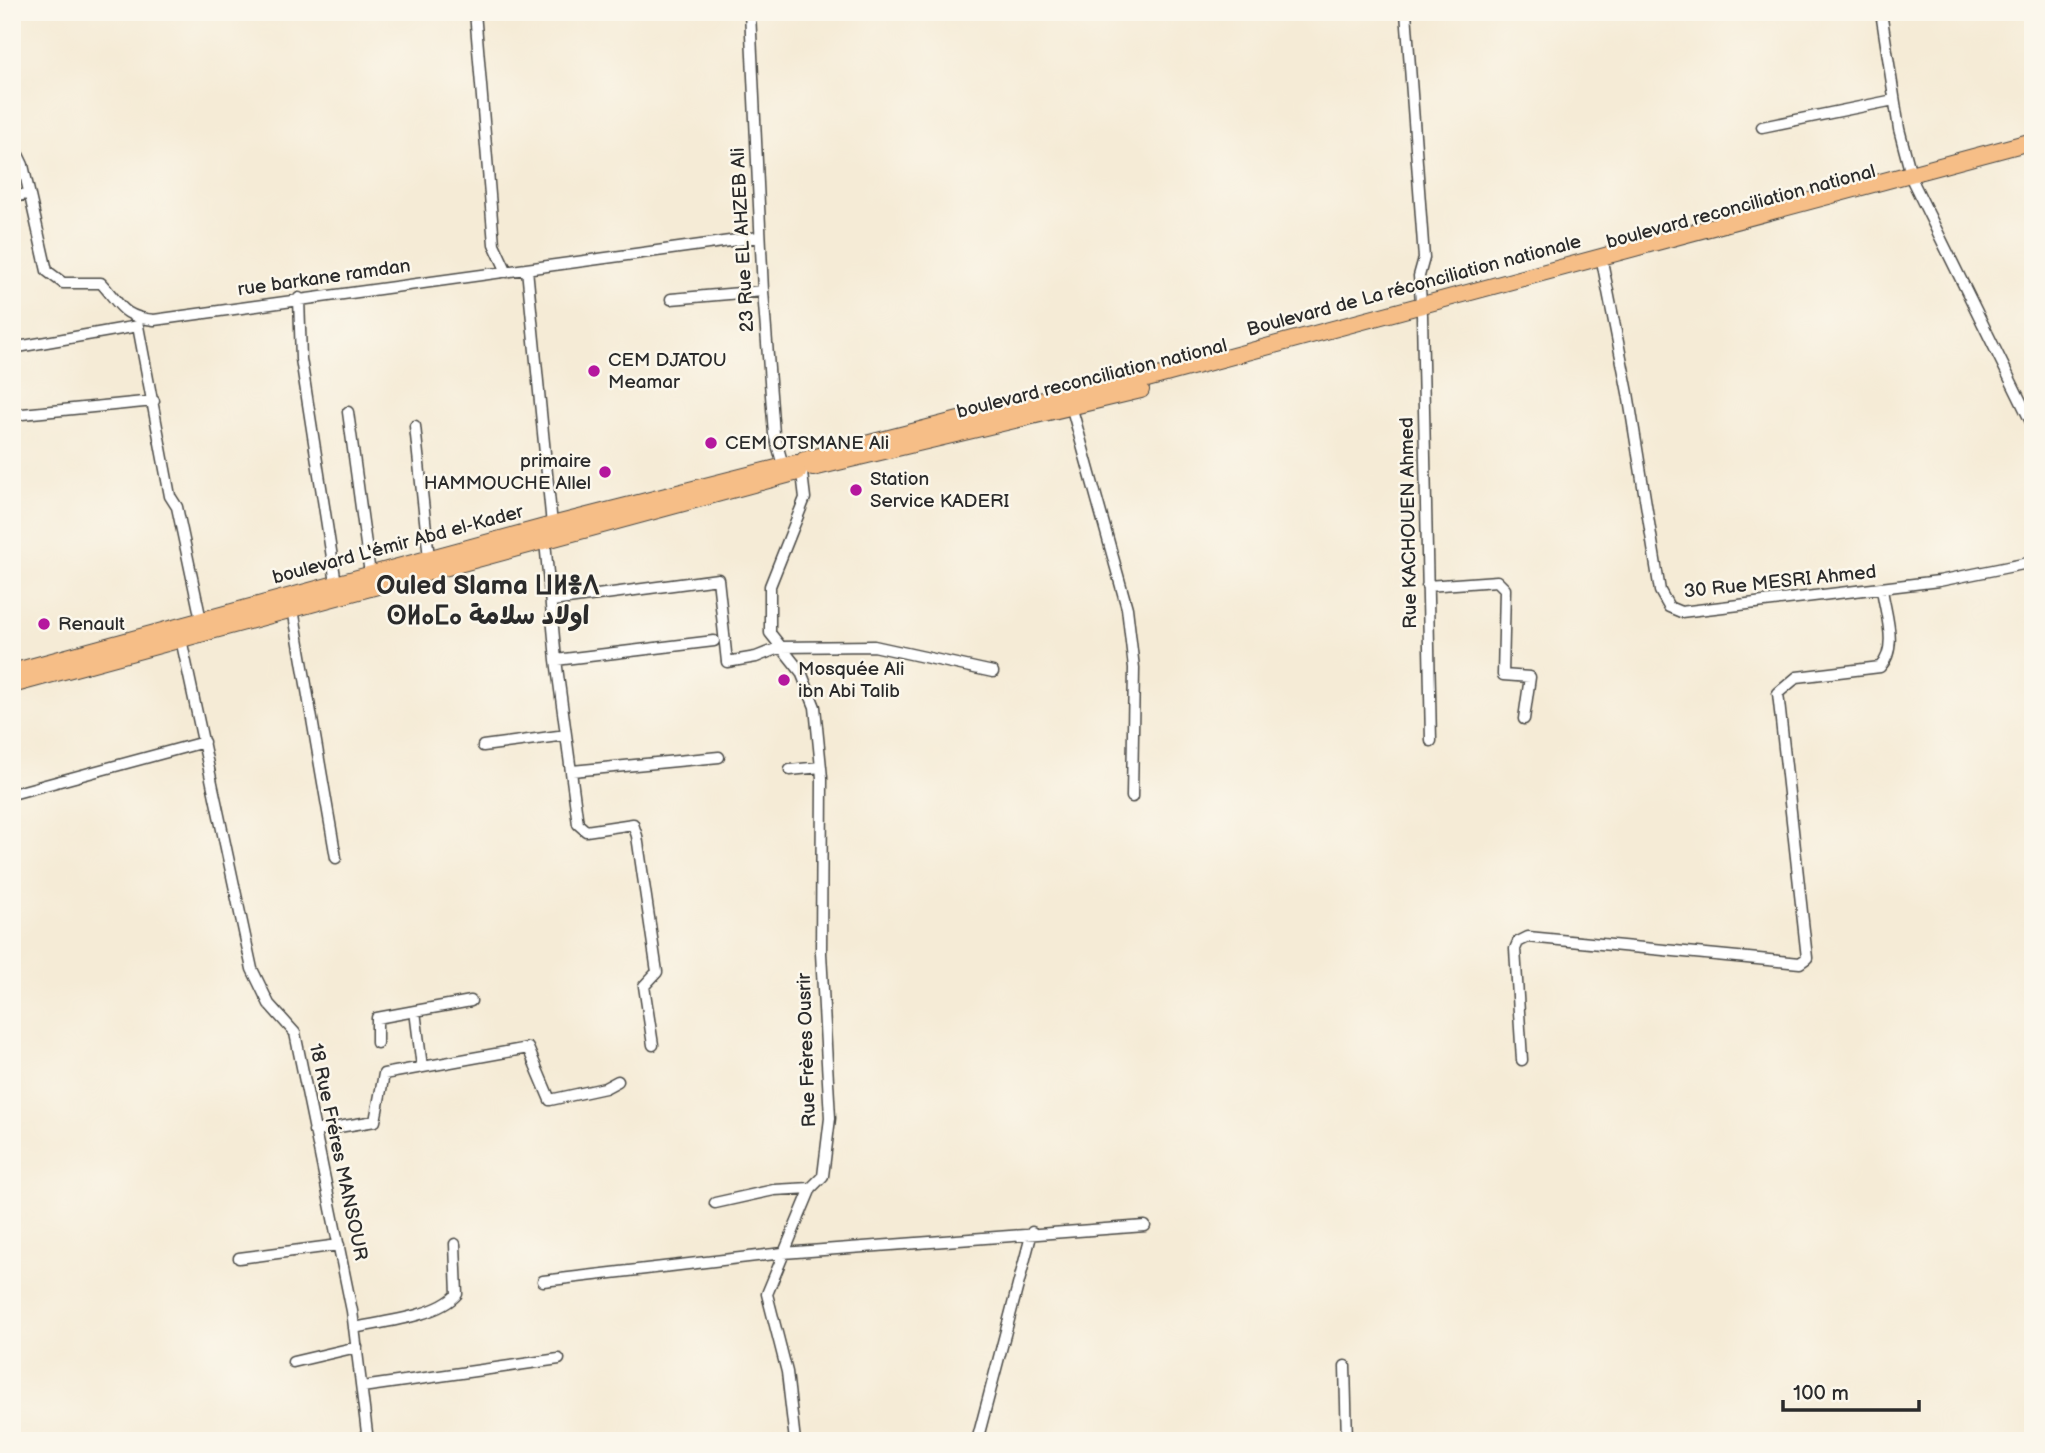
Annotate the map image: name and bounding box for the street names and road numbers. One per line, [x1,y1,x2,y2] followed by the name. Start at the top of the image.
[727,147,759,333] street label: 23 Rue EL AHZEB Ali
[1604,160,1878,254] street label: boulevard reconciliation national
[1244,230,1584,342] street label: Boulevard de La réconciliation nationale
[236,254,412,302] street label: rue barkane ramdan
[954,334,1230,424] street label: boulevard reconciliation national
[1396,417,1422,629] street label: Rue KACHOUEN Ahmed
[270,500,527,590] street label: boulevard L'émir Abd el-Kader
[1683,560,1877,604] street label: 30 Rue MESRI Ahmed
[793,971,821,1128] street label: Rue Frères Ousrir
[304,1041,372,1263] street label: 18 Rue Fréres MANSOUR

